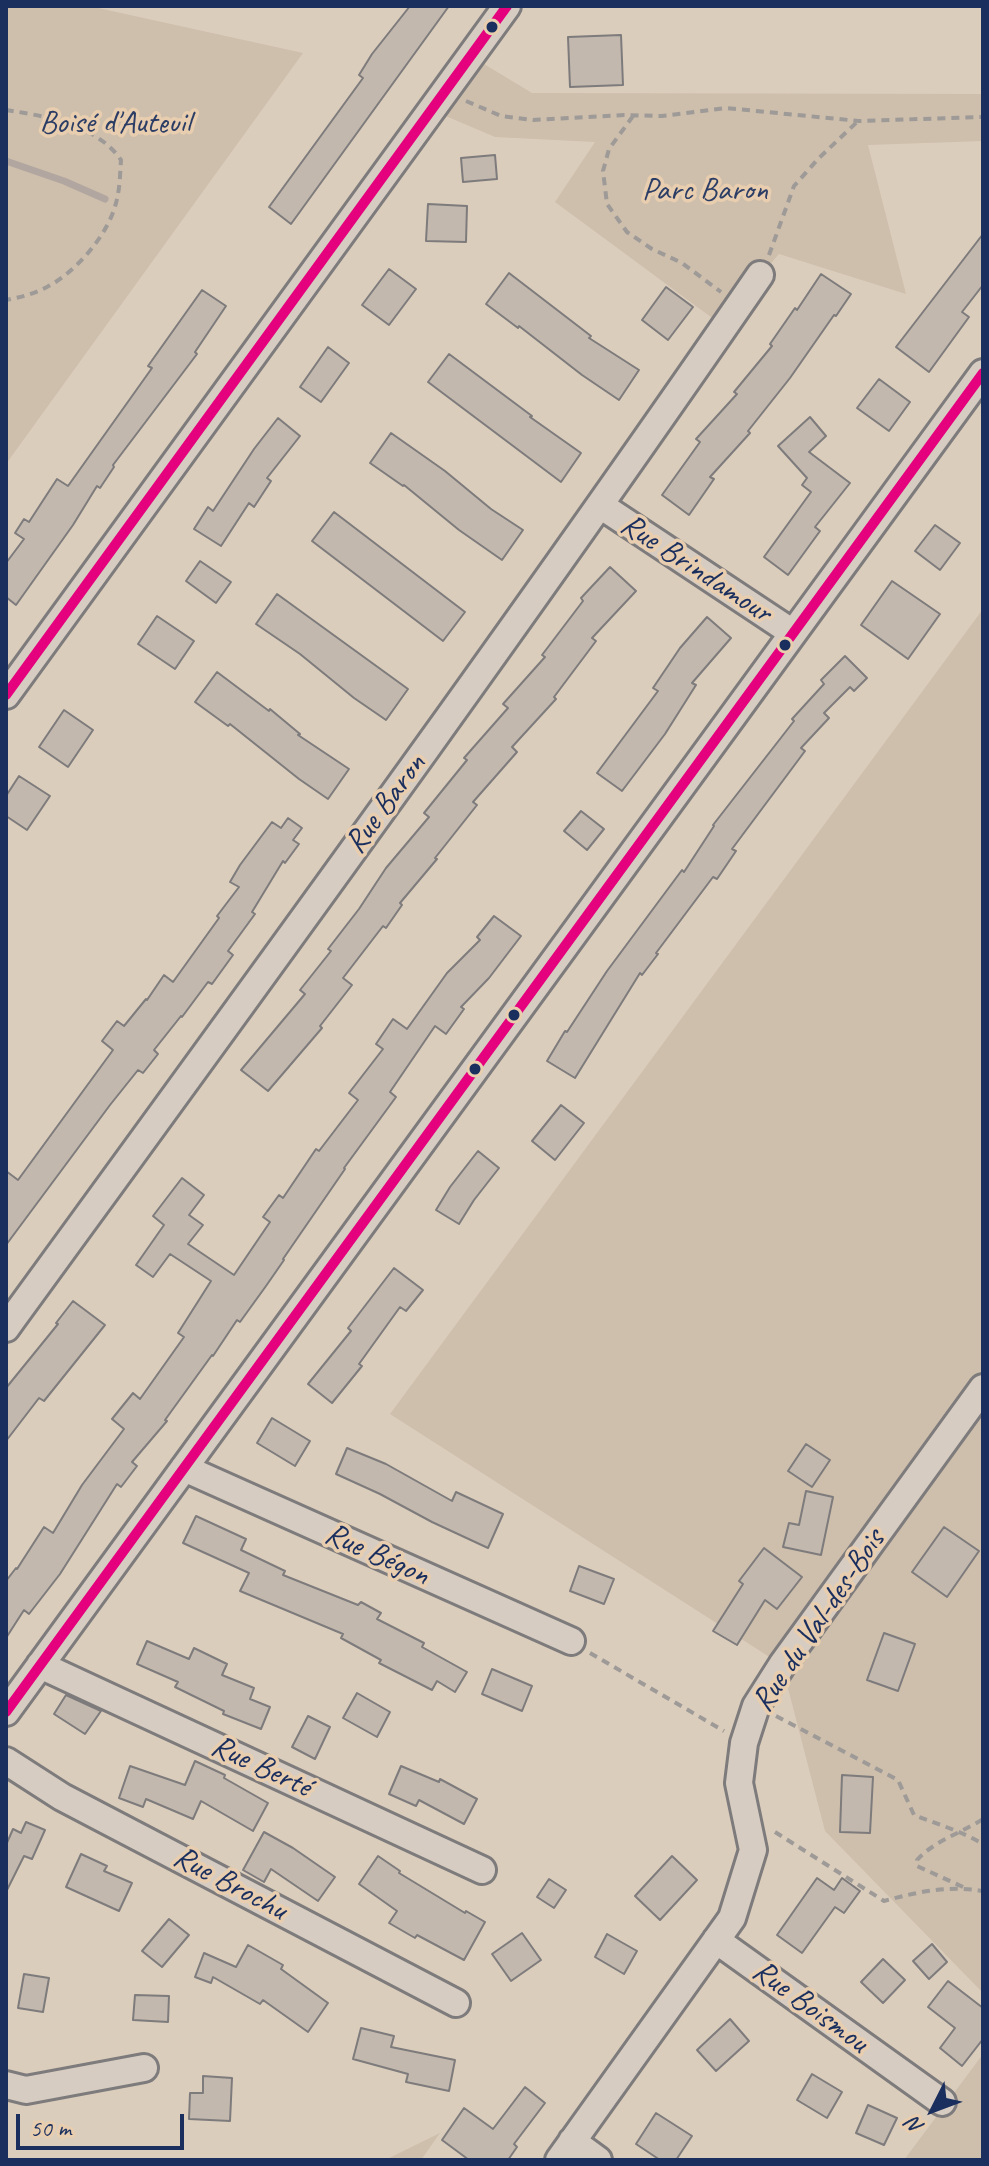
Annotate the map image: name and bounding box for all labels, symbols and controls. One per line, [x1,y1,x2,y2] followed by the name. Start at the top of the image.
[484,19,500,35] unlabelled marker
[39,105,191,143] park label: Boisé d'Auteuil
[642,172,768,210] park label: Parc Baron
[613,506,779,632] street label: Rue Brindamour
[777,637,793,653] unlabelled marker
[337,747,435,861] street label: Rue Baron
[506,1007,522,1023] unlabelled marker
[467,1061,483,1077] unlabelled marker
[319,1515,435,1595] street label: Rue Bégon
[744,1523,894,1719] street label: Rue du Val-des-Bois
[205,1727,317,1807] street label: Rue Berté
[167,1838,293,1930] street label: Rue Brochu
[745,1952,875,2062] street label: Rue Boismou
[893,2070,973,2150] north arrow
[20,2098,188,2148] scale bar
[900,2112,930,2140] text: N
[30,2113,71,2143] text: 50 m

